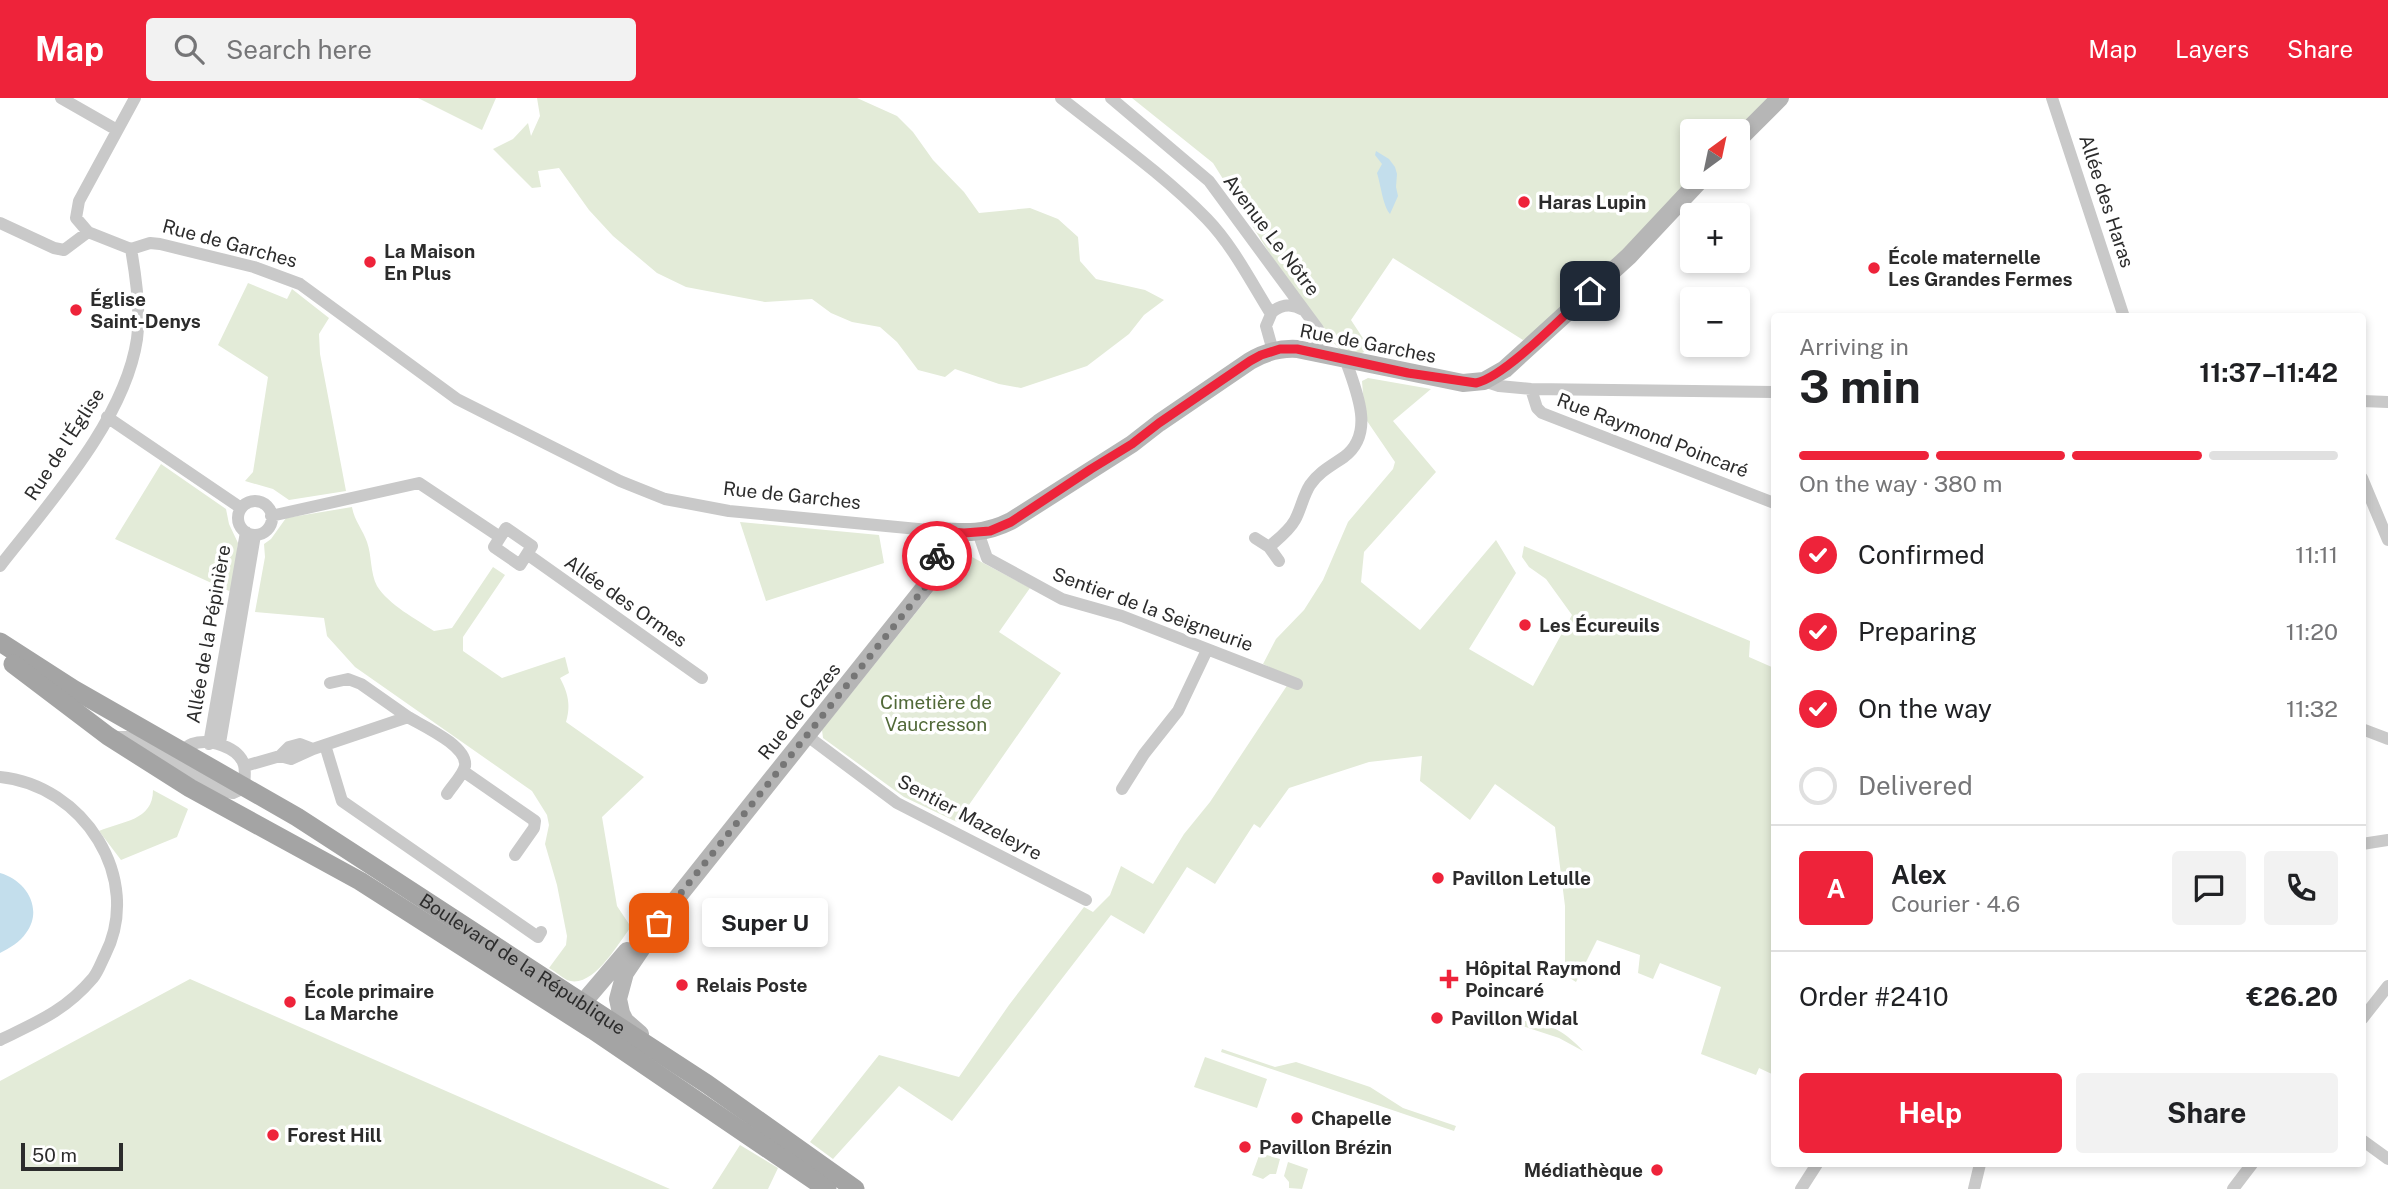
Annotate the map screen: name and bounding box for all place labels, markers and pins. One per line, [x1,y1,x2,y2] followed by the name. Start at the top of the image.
[1538,191,1646,213] place label: Haras Lupin
[1516,194,1532,210] marker: Haras Lupin
[384,240,475,284] place label: La Maison En Plus
[1888,246,2073,290] place label: École maternelle Les Grandes Fermes
[362,254,378,270] marker: La Maison En Plus
[1866,260,1882,276] marker: École maternelle Les Grandes Fermes
[1560,261,1620,321] pin
[90,288,201,332] place label: Église Saint-Denys
[68,302,84,318] marker: Église Saint-Denys
[1539,614,1660,636] place label: Les Écureuils
[1517,617,1533,633] marker: Les Écureuils
[1452,867,1591,889] place label: Pavillon Letulle
[1430,870,1446,886] marker: Pavillon Letulle
[629,893,689,953] pin
[701,898,827,948] callout: Super U
[1465,957,1621,1001] place label: Hôpital Raymond Poincaré
[1439,969,1459,989] marker: Hôpital Raymond Poincaré
[696,974,808,996] place label: Relais Poste
[674,977,690,993] marker: Relais Poste
[304,980,434,1024] place label: École primaire La Marche
[282,994,298,1010] marker: École primaire La Marche
[1451,1007,1578,1029] place label: Pavillon Widal
[1429,1010,1445,1026] marker: Pavillon Widal
[1311,1107,1392,1129] place label: Chapelle
[1289,1110,1305,1126] marker: Chapelle
[287,1124,382,1146] place label: Forest Hill
[265,1127,281,1143] marker: Forest Hill
[1259,1136,1392,1158] place label: Pavillon Brézin
[1237,1139,1253,1155] marker: Pavillon Brézin
[1524,1159,1643,1181] place label: Médiathèque
[1649,1162,1665,1178] marker: Médiathèque

